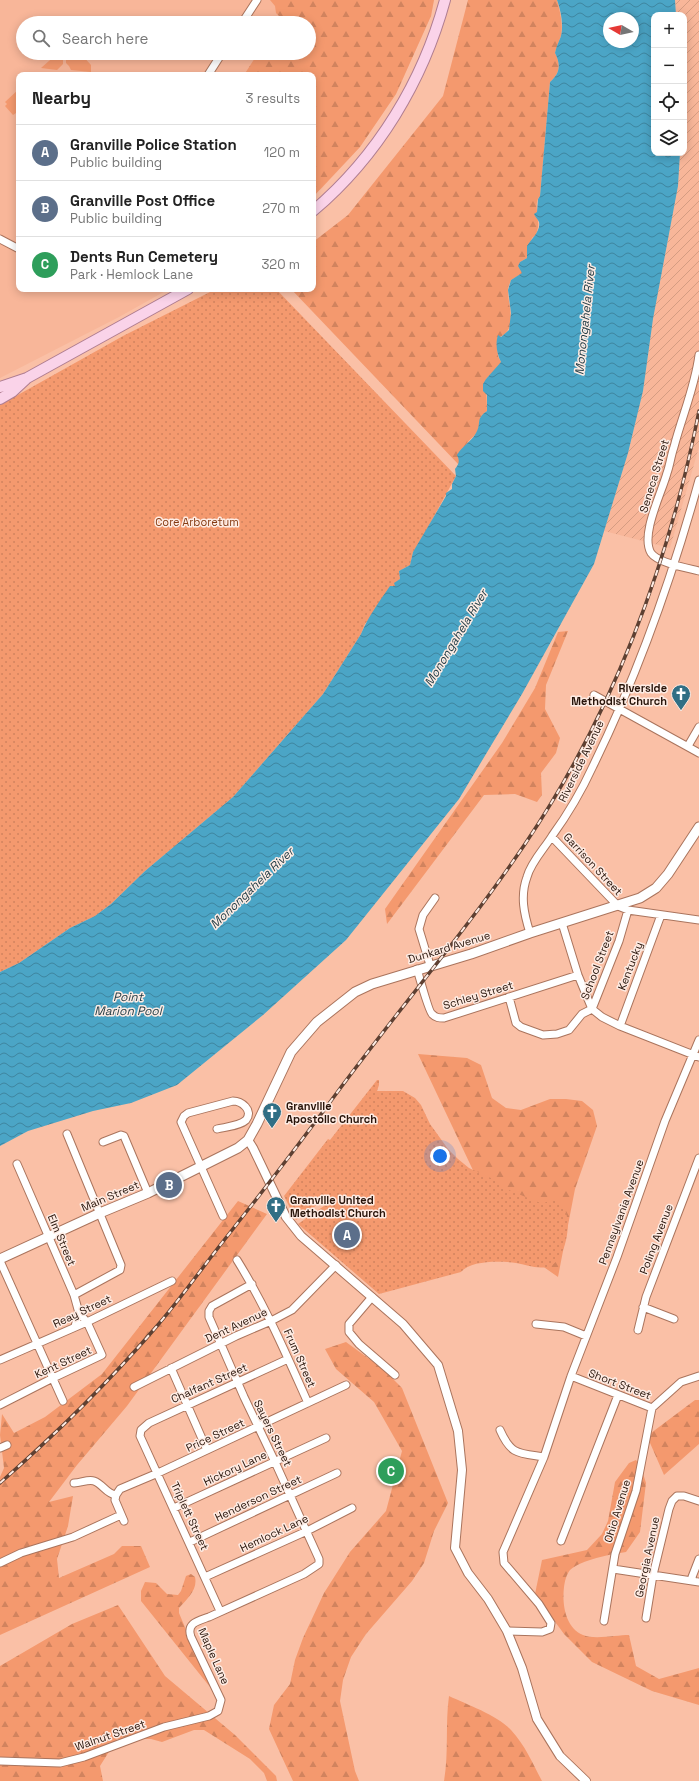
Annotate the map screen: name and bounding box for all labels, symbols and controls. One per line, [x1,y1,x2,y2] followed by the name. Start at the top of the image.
[603,12,639,48] north arrow
[651,12,687,156] map controls
[651,12,687,48] button: +
[16,16,316,60] search box
[30,27,52,49] icon: search
[62,29,148,48] text: Search here
[651,48,687,84] button: −
[651,84,687,120] button: locate
[32,87,91,109] text: Nearby
[246,90,300,107] text: 3 results
[651,120,687,156] button: layers
[70,135,237,154] text: Granville Police Station
[41,144,49,161] text: A
[264,144,300,161] text: 120 m
[70,154,162,171] text: Public building
[70,191,215,210] text: Granville Post Office
[41,200,49,217] text: B
[262,200,300,217] text: 270 m
[70,210,162,227] text: Public building
[70,247,218,266] text: Dents Run Cemetery
[41,256,49,273] text: C
[261,256,300,273] text: 320 m
[571,263,599,376] water label: Monongahela River
[70,266,193,283] text: Park · Hemlock Lane
[636,438,672,514] street label: Seneca Street
[155,515,239,529] park label: Core Arboretum
[421,585,492,689] water label: Monongahela River
[571,681,667,708] place label: Riverside Methodist Church
[670,683,692,711] church icon: Riverside Methodist Church
[555,718,607,804] street label: Riverside Avenue
[560,830,626,898] street label: Garrison Street
[207,843,298,932] water label: Monongahela River
[406,928,492,966] street label: Dunkard Avenue
[577,929,617,1001] street label: School Street
[614,940,646,992] street label: Kentucky
[441,978,515,1012] street label: Schley Street
[94,989,164,1019] water label: Point Marion Pool
[286,1099,377,1126] place label: Granville Apostolic Church
[261,1101,283,1129] church icon: Granville Apostolic Church
[430,1146,450,1166] your location
[595,1157,647,1267] street label: Pennsylvania Avenue
[156,1170,182,1200] pin: B
[79,1177,141,1215] street label: Main Street
[290,1193,386,1220] place label: Granville United Methodist Church
[265,1195,287,1223] church icon: Granville United Methodist Church
[636,1202,676,1276] street label: Poling Avenue
[45,1212,79,1268] street label: Elm Street
[334,1220,360,1250] pin: A
[51,1291,113,1331] street label: Reay Street
[203,1305,269,1345] street label: Dent Avenue
[281,1327,319,1389] street label: Frum Street
[32,1343,94,1381] street label: Kent Street
[169,1360,249,1406] street label: Chalfant Street
[587,1366,653,1402] street label: Short Street
[251,1397,295,1469] street label: Sayers Street
[184,1415,246,1455] street label: Price Street
[201,1447,269,1489] street label: Hickory Lane
[378,1456,404,1486] pin: C
[212,1472,304,1524] street label: Henderson Street
[601,1478,633,1544] street label: Ohio Avenue
[168,1480,212,1552] street label: Triplett Street
[238,1511,310,1555] street label: Hemlock Lane
[632,1515,662,1599] street label: Georgia Avenue
[195,1625,233,1687] street label: Maple Lane
[73,1716,147,1754] street label: Walnut Street

